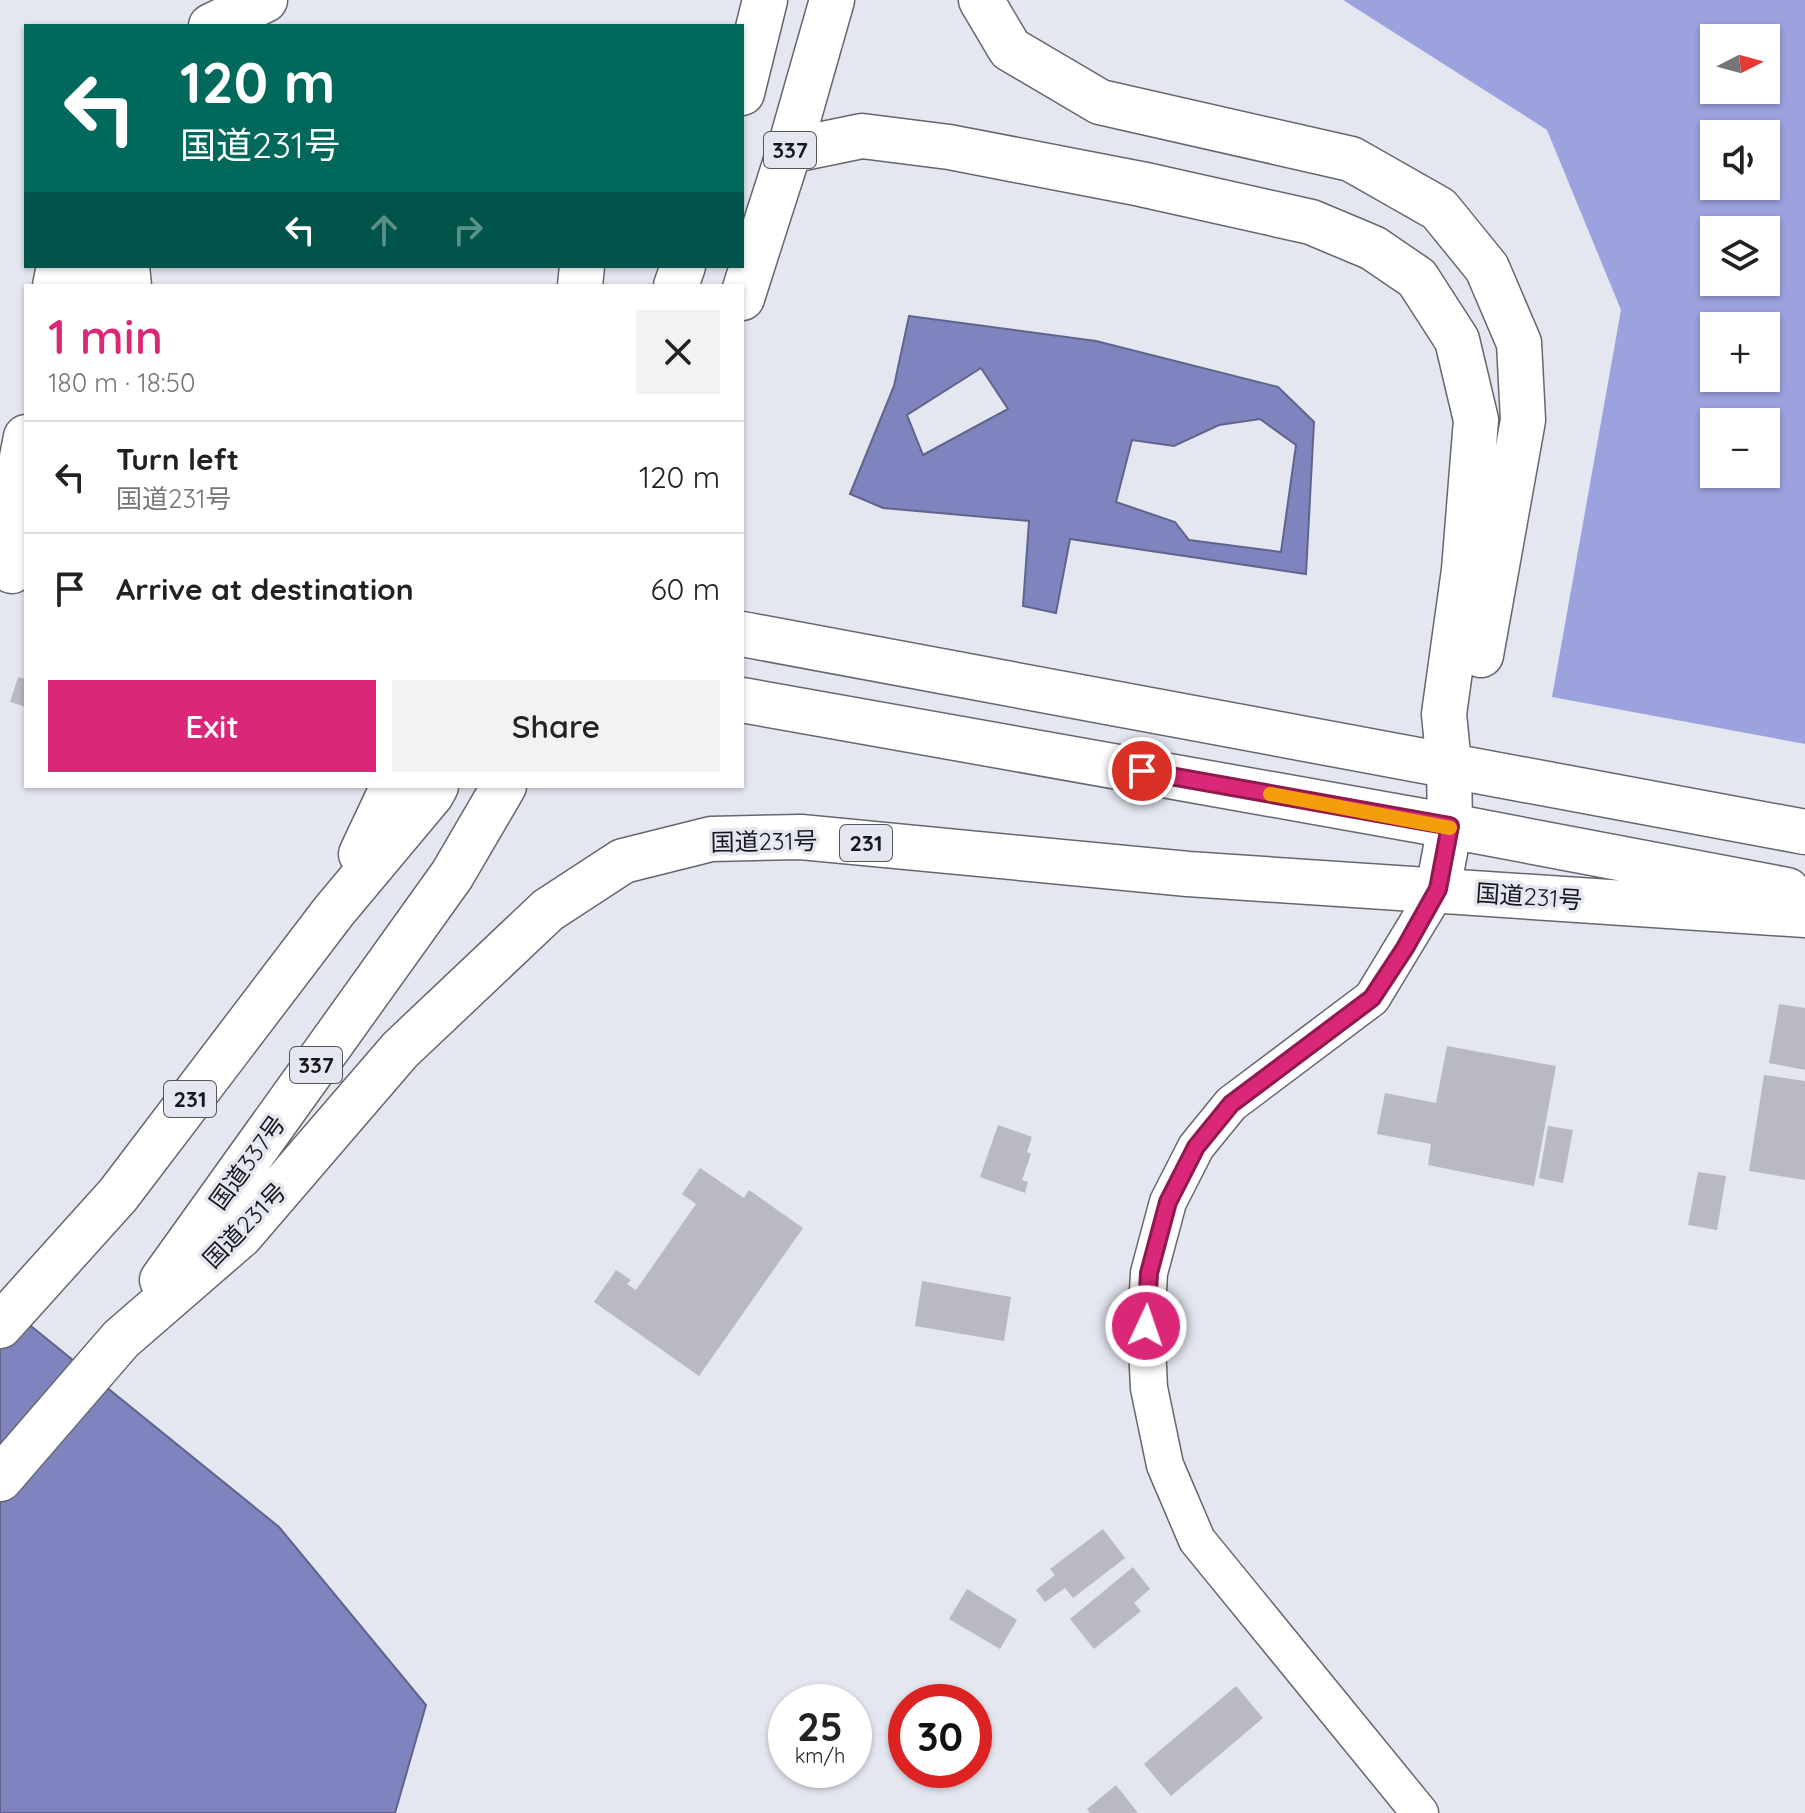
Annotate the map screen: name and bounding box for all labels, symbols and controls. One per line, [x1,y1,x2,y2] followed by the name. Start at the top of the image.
[1700,24,1780,104] north arrow
[1700,24,1780,488] map controls
[180,47,335,117] text: 120 m
[48,56,152,160] icon: left
[1700,120,1780,200] button: sound
[180,122,340,167] text: 国道231号
[764,132,816,168] road number: 337
[278,208,322,252] icon: left
[362,208,406,252] icon: ahead
[446,208,490,252] icon: right
[1700,216,1780,296] button: layers
[48,306,163,366] text: 1 min
[636,310,720,394] button: close
[1700,312,1780,392] button: +
[48,366,195,399] text: 180 m · 18:50
[1700,408,1780,488] button: −
[116,440,239,478] text: Turn left
[48,455,92,499] icon: left
[639,458,720,496] text: 120 m
[116,482,232,515] text: 国道231号
[48,567,92,611] icon: arrive
[116,570,414,608] text: Arrive at destination
[650,570,720,608] text: 60 m
[48,680,376,772] button: Exit
[392,680,720,772] button: Share
[1108,737,1176,805] pin
[1120,749,1164,793] icon: arrive
[710,825,818,857] street label: 国道231号
[840,825,892,861] road number: 231
[1475,877,1583,915] street label: 国道231号
[290,1047,342,1083] road number: 337
[164,1081,216,1117] road number: 231
[203,1109,291,1215] street label: 国道337号
[196,1176,292,1274] street label: 国道231号
[1104,1284,1188,1368] position arrow
[888,1684,992,1788] speed limit sign: 30
[797,1701,843,1751] text: 25
[795,1743,845,1768] text: km/h

